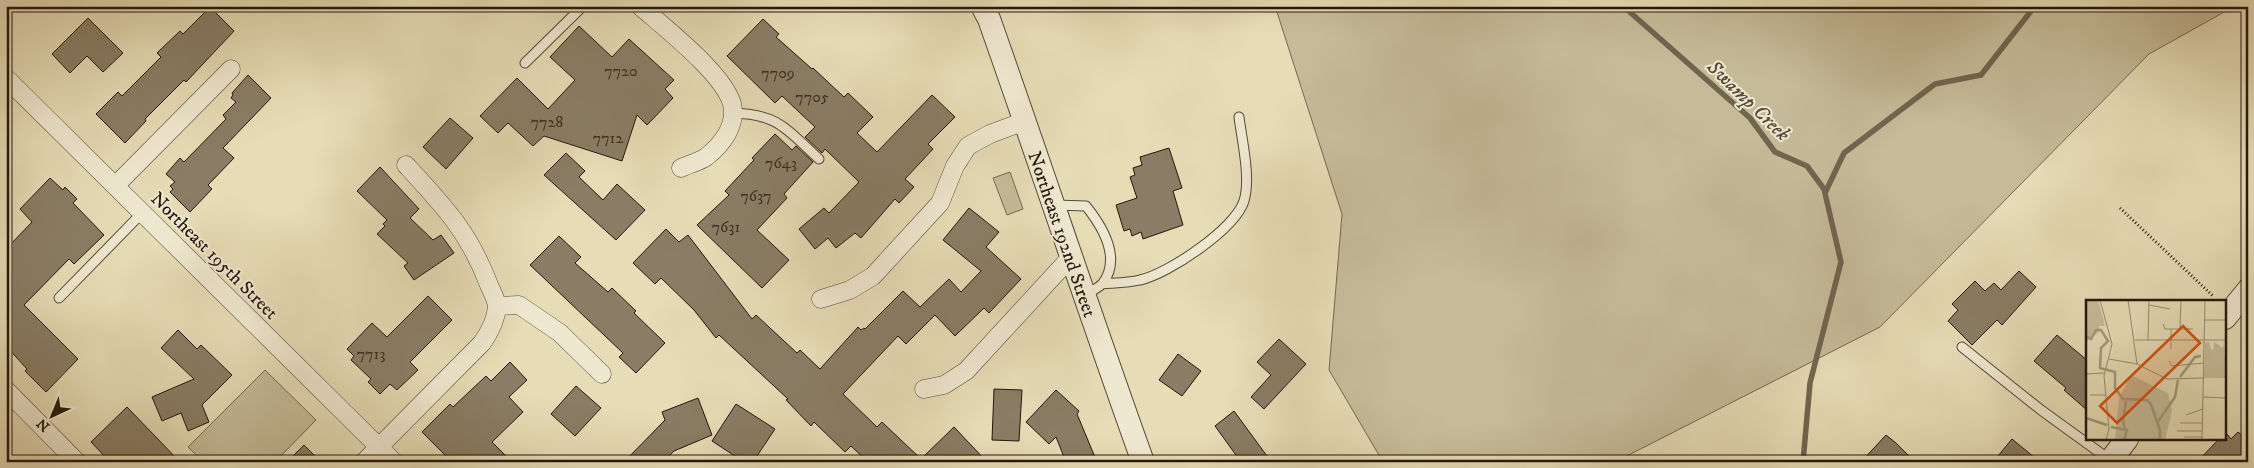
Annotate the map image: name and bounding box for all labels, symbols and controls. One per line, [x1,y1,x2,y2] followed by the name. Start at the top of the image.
[1701,55,1795,147] water label: Swamp Creek
[604,61,638,81] house number: 7720
[761,63,795,83] house number: 7709
[795,87,829,107] house number: 7705
[531,112,563,132] house number: 7728
[593,128,623,148] house number: 7712
[1022,148,1101,320] street label: Northeast 192nd Street
[765,153,797,173] house number: 7643
[740,186,772,206] house number: 7637
[145,188,282,325] street label: Northeast 195th Street
[712,217,740,237] house number: 7631
[2086,300,2226,440] inset map
[357,344,385,364] house number: 7713
[28,390,78,440] north arrow
[33,414,54,435] text: N

